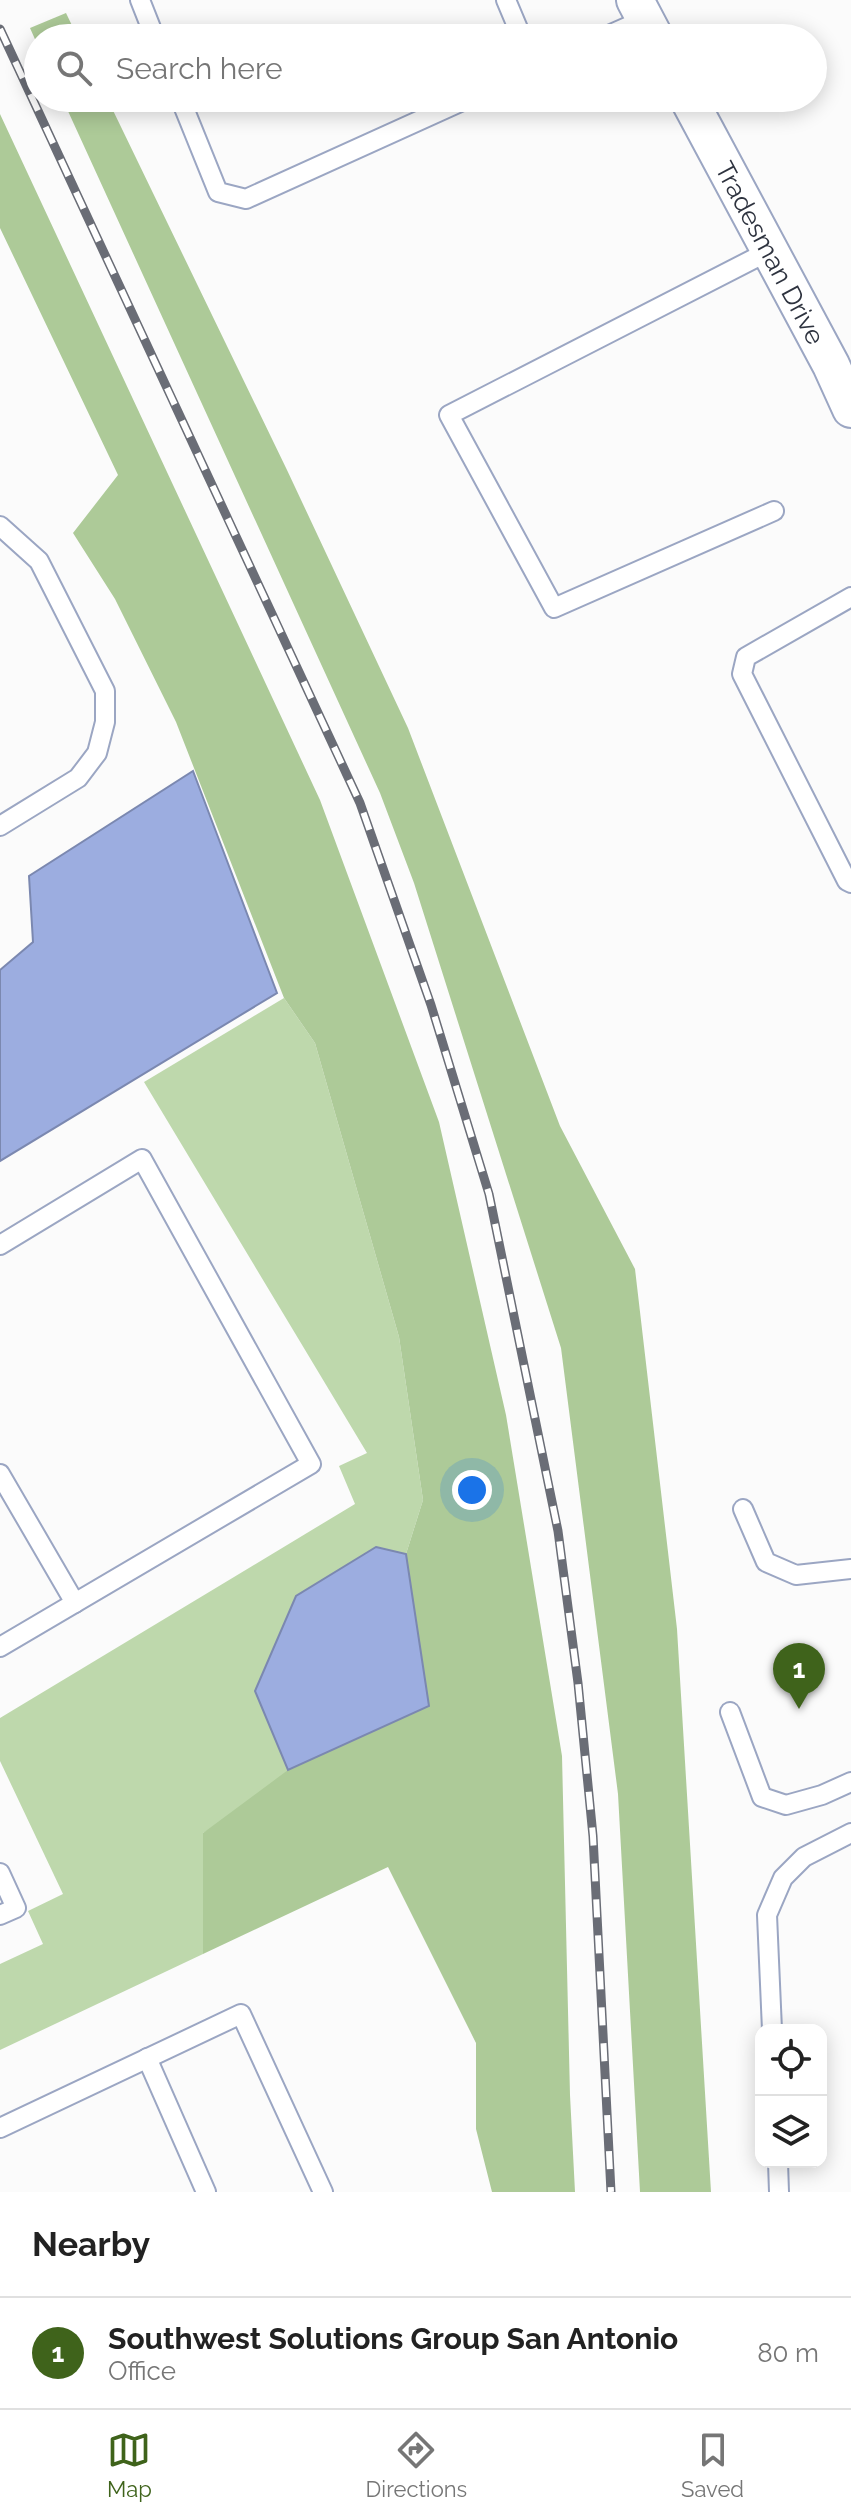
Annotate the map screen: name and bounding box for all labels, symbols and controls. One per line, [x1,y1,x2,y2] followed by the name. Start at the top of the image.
[24,24,827,112] search box
[52,46,96,90] icon: search
[116,51,283,86] text: Search here
[709,156,831,350] street label: Tradesman Drive
[452,1470,492,1510] your location
[773,1643,825,1709] pin: 1
[755,2024,827,2168] map controls
[755,2024,827,2096] button: locate
[755,2096,827,2168] button: layers
[32,2224,150,2264] text: Nearby
[108,2321,678,2356] text: Southwest Solutions Group San Antonio
[52,2338,64,2368] text: 1
[757,2338,819,2368] text: 80 m
[108,2356,176,2386] text: Office
[107,2428,152,2502] tab: Map
[366,2428,467,2502] tab: Directions
[681,2428,744,2502] tab: Saved

